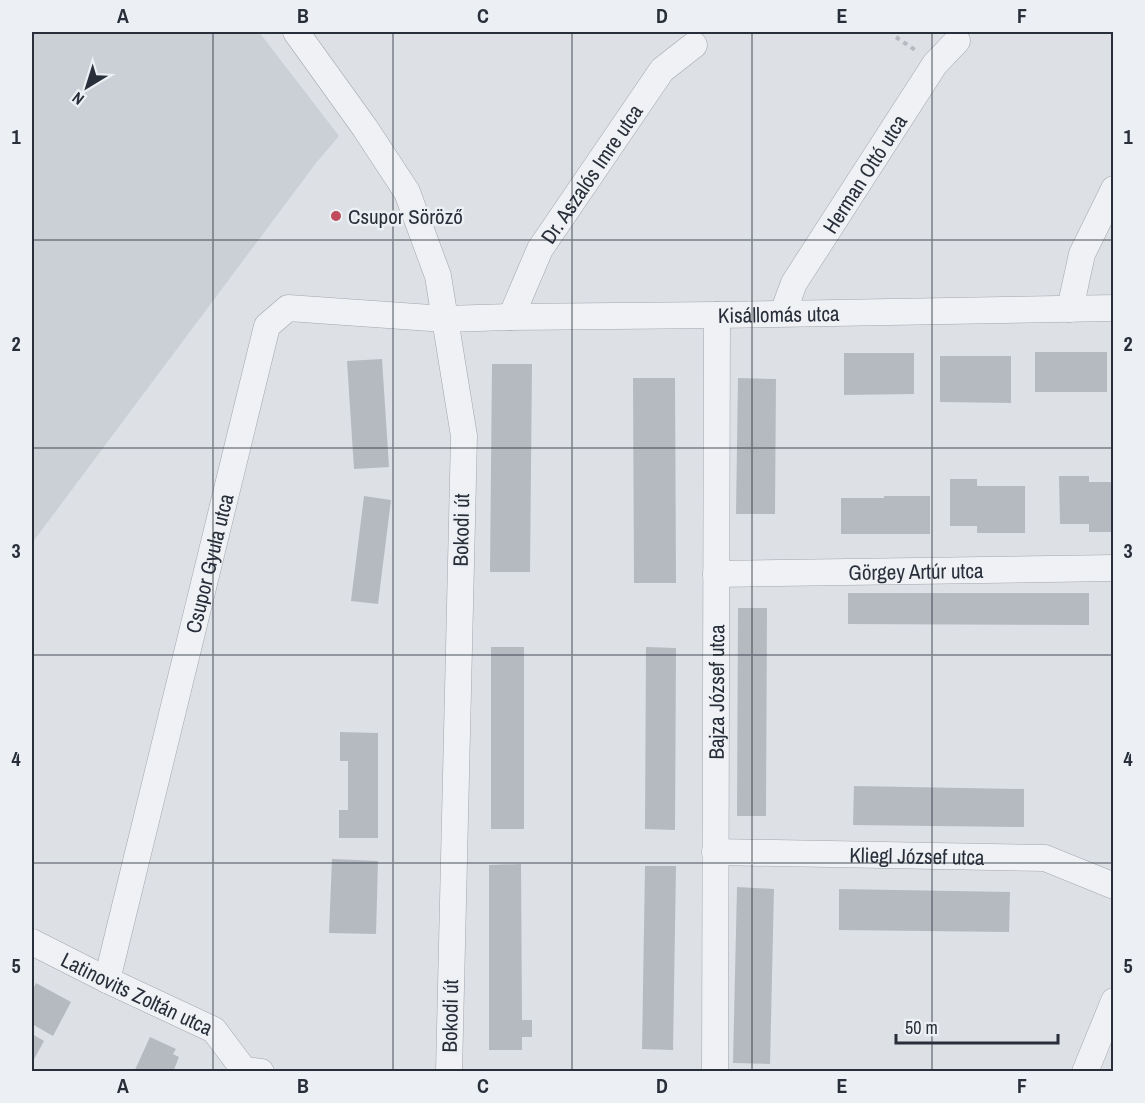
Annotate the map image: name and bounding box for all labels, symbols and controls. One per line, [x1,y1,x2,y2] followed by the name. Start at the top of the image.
[117,2,129,29] text: A
[297,2,309,29] text: B
[477,2,489,29] text: C
[656,2,668,29] text: D
[837,2,848,29] text: E
[1017,2,1027,29] text: F
[57,57,117,117] north arrow
[67,87,88,110] text: N
[533,98,649,249] street label: Dr. Aszalós Imre utca
[815,108,914,239] street label: Herman Ottó utca
[11,123,21,150] text: 1
[1123,123,1133,150] text: 1
[348,202,463,231] place label: Csupor Söröző
[329,209,343,223] marker: Csupor Söröző
[718,298,840,329] street label: Kisállomás utca
[11,330,21,357] text: 2
[1123,330,1133,357] text: 2
[178,490,240,636] street label: Csupor Gyula utca
[446,493,476,567] street label: Bokodi út
[11,537,21,564] text: 3
[1123,537,1133,564] text: 3
[848,555,984,587] street label: Görgey Artúr utca
[701,624,731,760] street label: Bajza József utca
[11,745,21,772] text: 4
[1123,745,1133,772] text: 4
[849,840,985,871] street label: Kliegl József utca
[56,945,218,1042] street label: Latinovits Zoltán utca
[11,952,21,979] text: 5
[1123,952,1133,979] text: 5
[435,979,465,1053] street label: Bokodi út
[896,1007,1058,1045] scale bar
[905,1015,938,1040] text: 50 m
[117,1072,129,1099] text: A
[297,1072,309,1099] text: B
[477,1072,489,1099] text: C
[656,1072,668,1099] text: D
[837,1072,848,1099] text: E
[1017,1072,1027,1099] text: F

